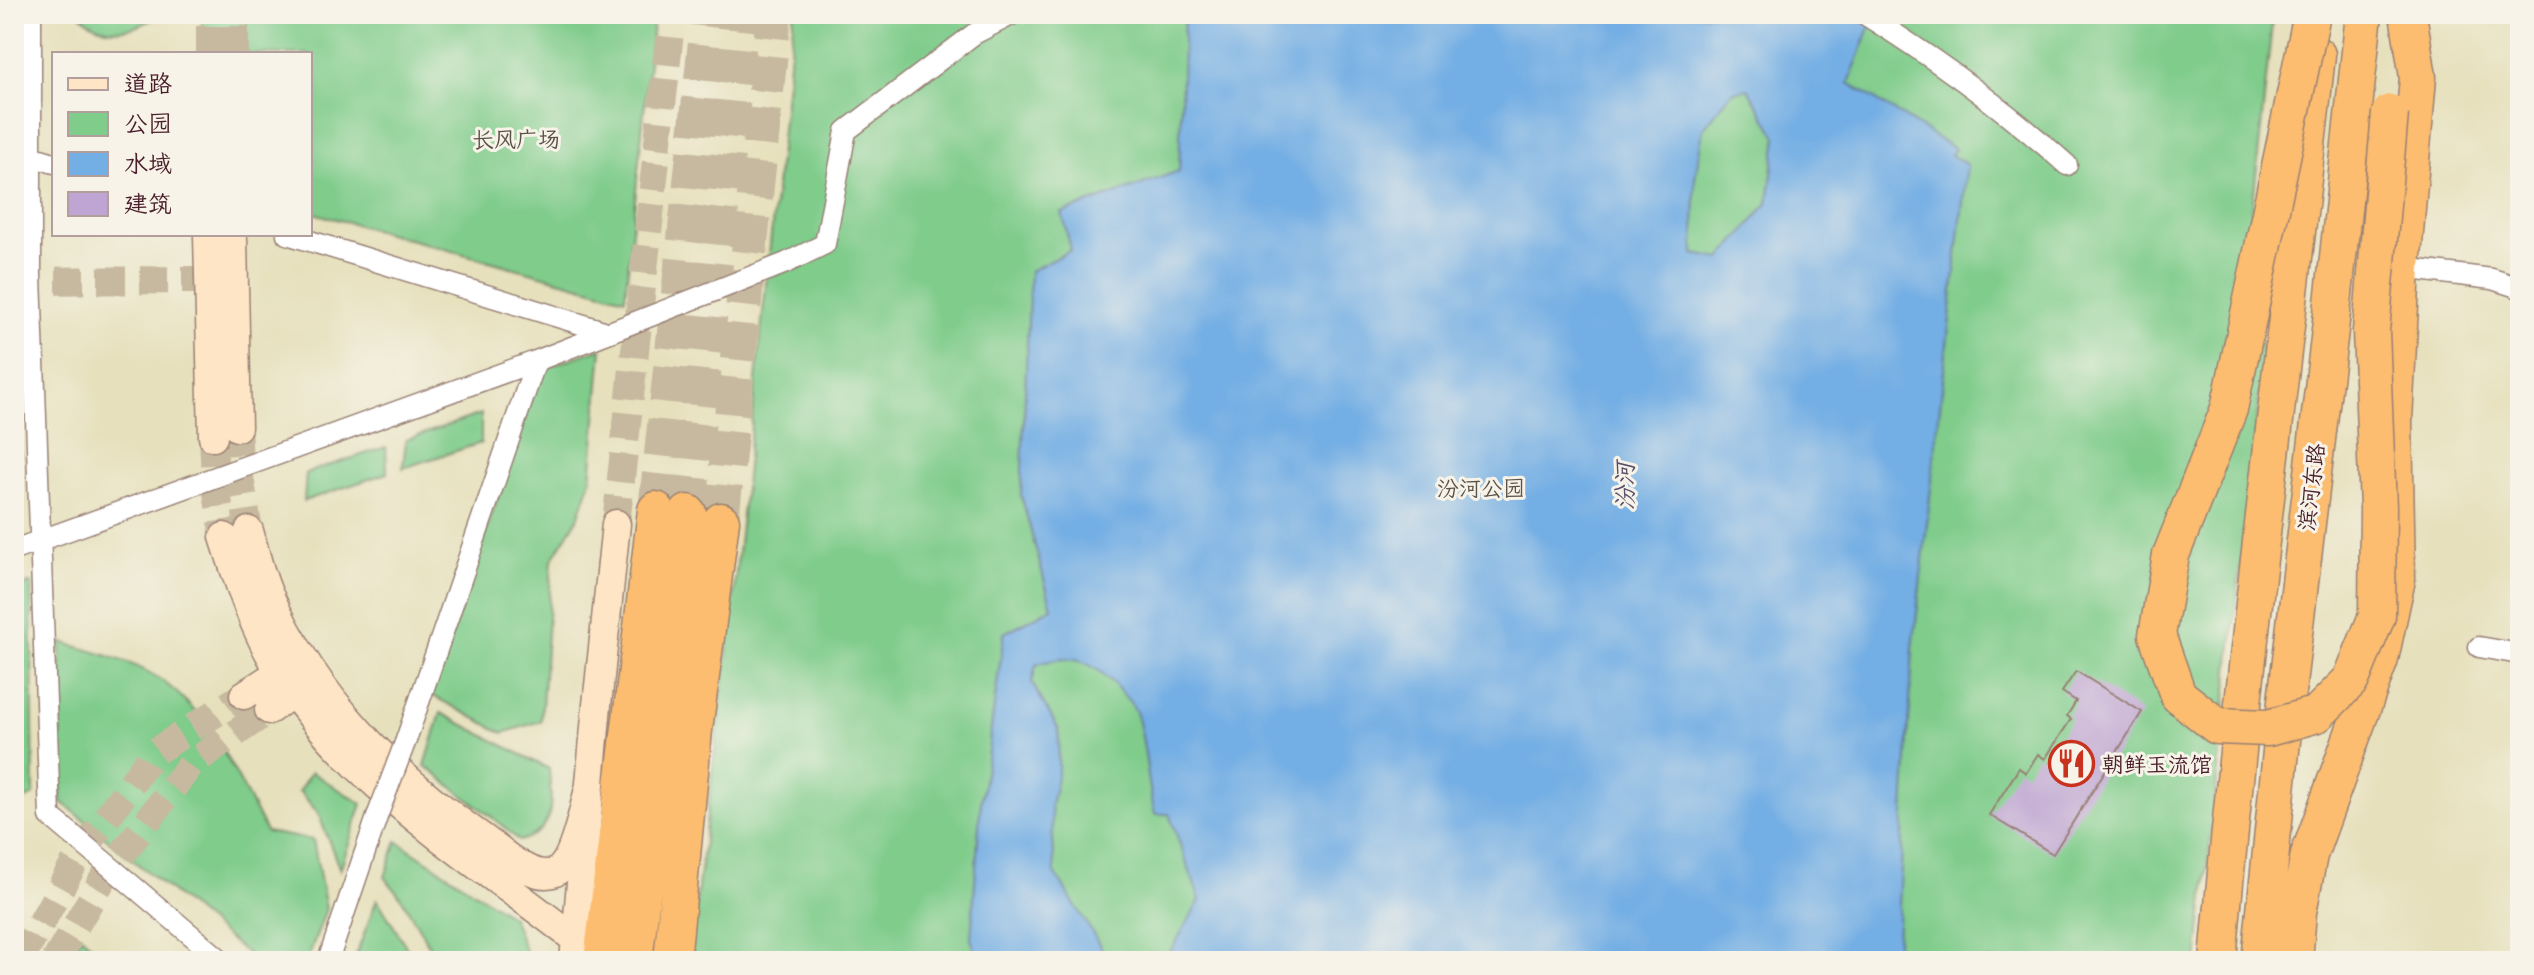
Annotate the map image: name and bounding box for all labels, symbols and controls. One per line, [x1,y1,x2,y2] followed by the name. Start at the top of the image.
[52,52,312,236] legend
[124,68,172,98] text: 道路
[124,108,172,138] text: 公园
[472,125,560,153] park label: 长风广场
[124,148,172,178] text: 水域
[124,188,172,218] text: 建筑
[2292,442,2330,532] street label: 滨河东路
[1609,458,1639,510] water label: 汾河
[1437,474,1525,502] park label: 汾河公园
[2047,740,2095,788] restaurant icon: 朝鲜玉流馆
[2102,750,2212,778] place label: 朝鲜玉流馆

